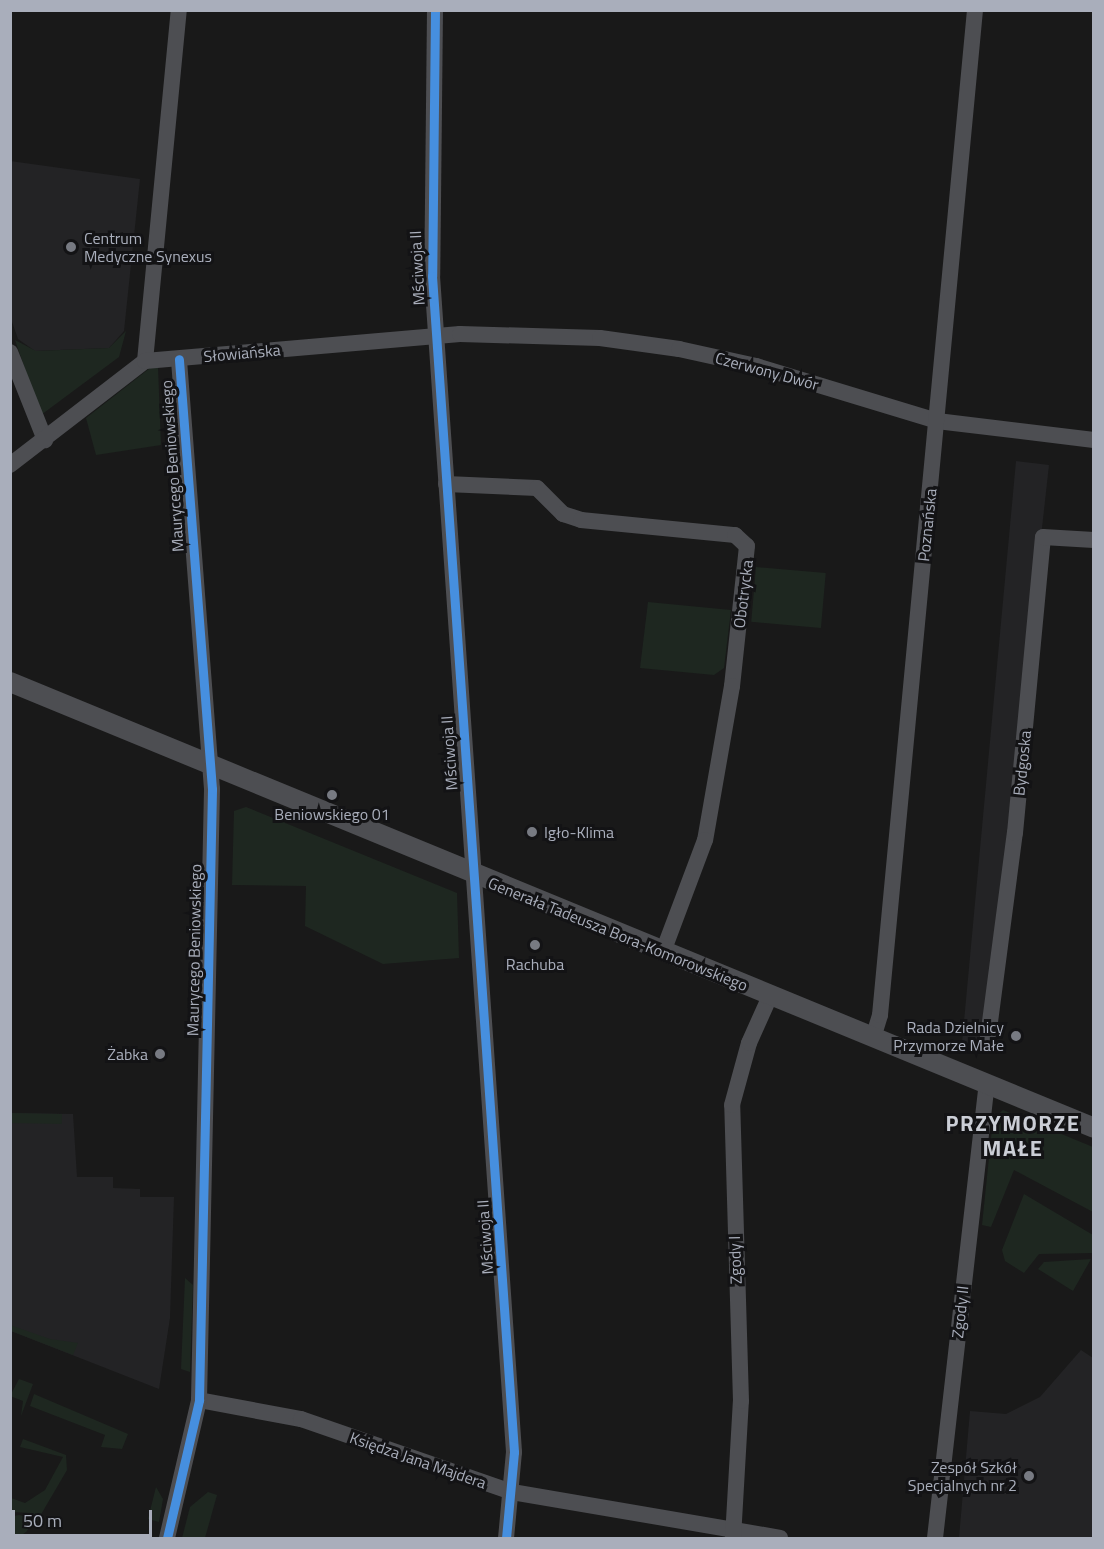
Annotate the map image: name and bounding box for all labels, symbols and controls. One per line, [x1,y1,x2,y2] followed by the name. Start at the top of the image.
[84,228,212,266] place label: Centrum Medyczne Synexus
[405,230,429,306] street label: Mściwoja II
[62,238,80,256] marker: Centrum Medyczne Synexus
[203,340,281,366] street label: Słowiańska
[713,348,821,394] street label: Czerwony Dwór
[156,379,188,553] street label: Maurycego Beniowskiego
[914,488,940,562] street label: Poznańska
[729,559,757,629] street label: Obotrycka
[437,715,461,791] street label: Mściwoja II
[1009,729,1035,797] street label: Bydgoska
[325,788,339,802] marker: Beniowskiego 01
[274,804,390,824] place label: Beniowskiego 01
[544,822,614,842] place label: Igło-Klima
[525,825,539,839] marker: Igło-Klima
[183,864,205,1036] street label: Maurycego Beniowskiego
[485,873,751,995] street label: Generała Tadeusza Bora-Komorowskiego
[528,938,542,952] marker: Rachuba
[506,954,564,974] place label: Rachuba
[893,1017,1004,1055] place label: Rada Dzielnicy Przymorze Małe
[1009,1029,1023,1043] marker: Rada Dzielnicy Przymorze Małe
[107,1044,148,1064] place label: Żabka
[153,1047,167,1061] marker: Żabka
[946,1110,1080,1162] district label: PRZYMORZE MAŁE
[473,1199,497,1275] street label: Mściwoja II
[725,1235,745,1285] street label: Zgody I
[948,1285,972,1339] street label: Zgody II
[347,1428,489,1492] street label: Księdza Jana Majdera
[908,1457,1017,1495] place label: Zespół Szkół Specjalnych nr 2
[1022,1469,1036,1483] marker: Zespół Szkół Specjalnych nr 2
[15,1498,154,1536] scale bar
[23,1507,62,1534] text: 50 m

